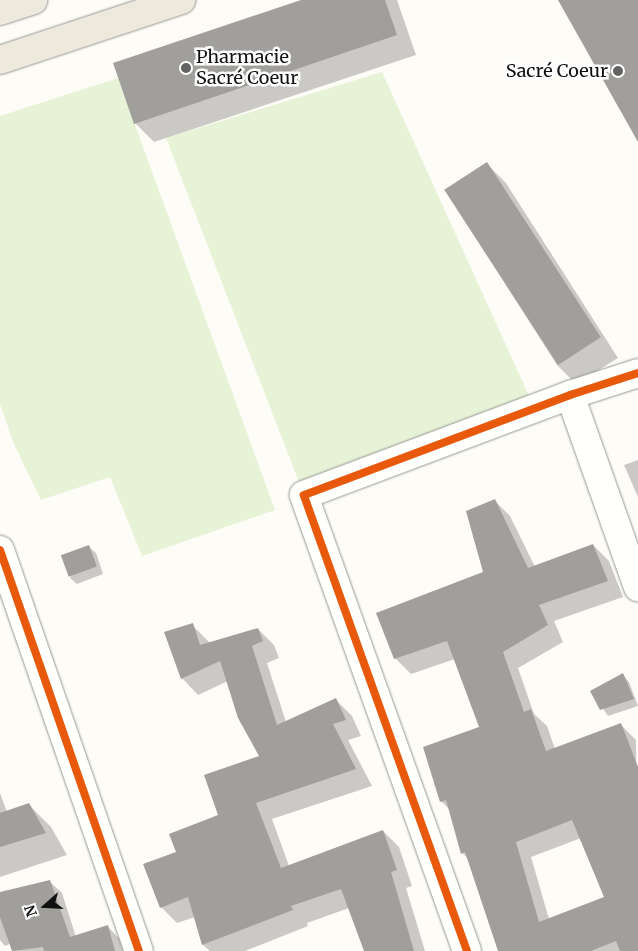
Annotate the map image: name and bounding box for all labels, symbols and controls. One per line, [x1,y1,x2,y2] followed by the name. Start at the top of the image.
[196,47,298,90] place label: Pharmacie Sacré Coeur
[506,60,608,82] place label: Sacré Coeur
[180,62,192,74] marker: Pharmacie Sacré Coeur
[612,65,624,77] marker: Sacré Coeur
[20,881,70,931] north arrow
[21,903,41,919] text: N

